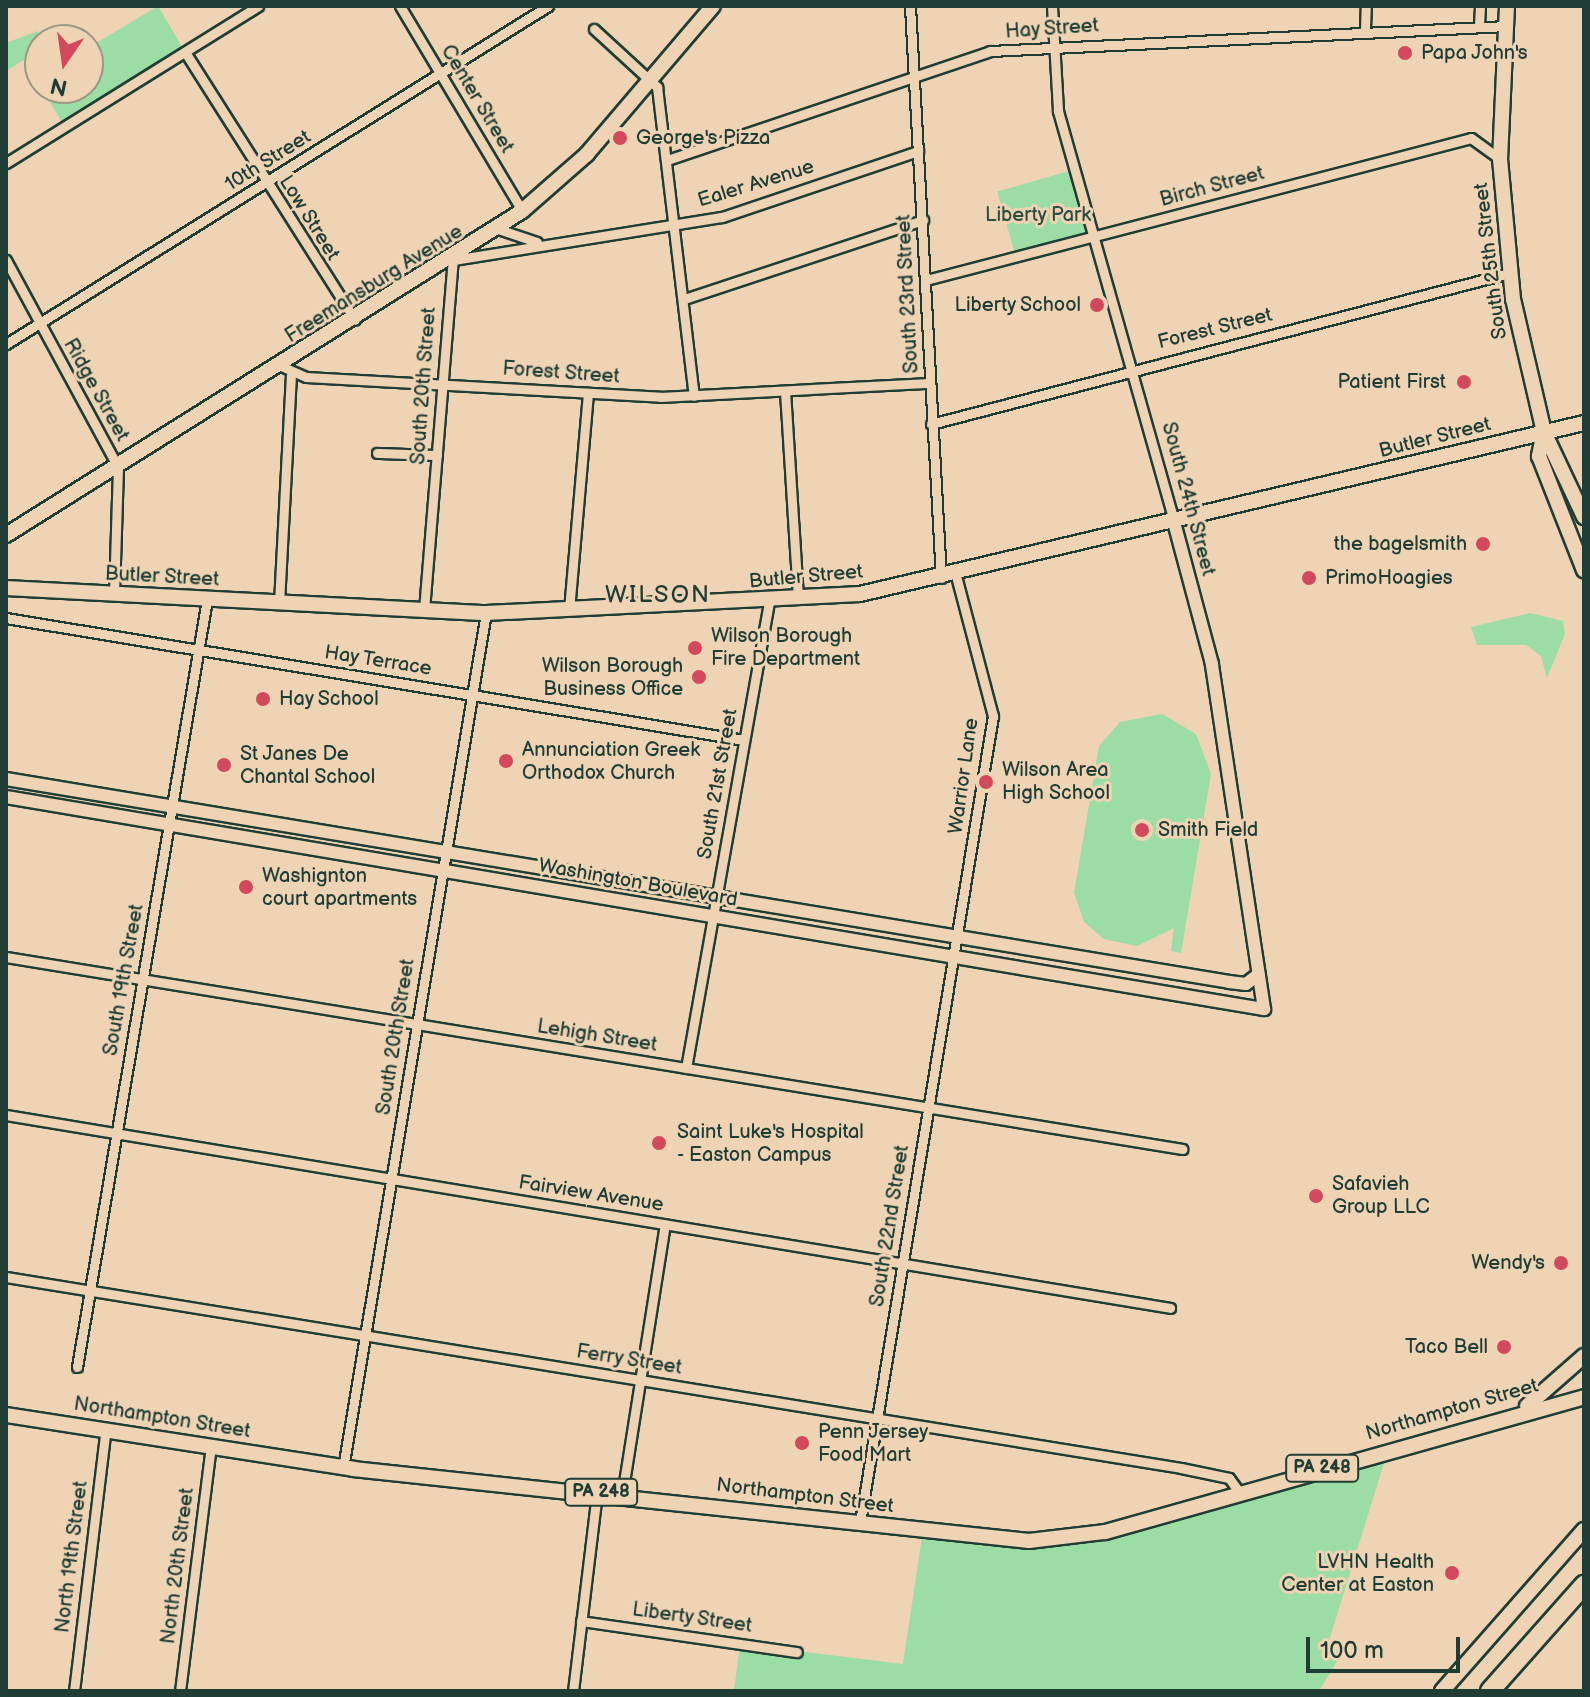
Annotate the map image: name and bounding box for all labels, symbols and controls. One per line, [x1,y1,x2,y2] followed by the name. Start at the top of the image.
[1004,14,1100,44] street label: Hay Street
[24,24,104,104] north arrow
[435,40,519,158] street label: Center Street
[1421,41,1529,65] place label: Papa John's
[1396,44,1414,62] marker: Papa John's
[48,71,70,101] text: N
[221,125,315,197] street label: 10th Street
[636,126,770,150] place label: George's Pizza
[611,129,629,147] marker: George's Pizza
[695,155,817,213] street label: Ealer Avenue
[1157,162,1267,212] street label: Birch Street
[273,171,345,265] street label: Low Street
[1469,181,1513,341] street label: South 25th Street
[984,203,1092,227] park label: Liberty Park
[892,214,924,374] street label: South 23rd Street
[281,220,467,348] street label: Freemansburg Avenue
[953,293,1081,317] place label: Liberty School
[1088,296,1106,314] marker: Liberty School
[1155,303,1275,355] street label: Forest Street
[407,306,441,466] street label: South 20th Street
[58,334,134,446] street label: Ridge Street
[501,357,621,389] street label: Forest Street
[1338,370,1446,394] place label: Patient First
[1453,371,1475,393] marker: Patient First
[1376,412,1494,464] street label: Butler Street
[1156,419,1220,579] street label: South 24th Street
[1334,532,1467,556] place label: the bagelsmith
[1474,535,1492,553] marker: the bagelsmith
[748,560,864,594] street label: Butler Street
[104,562,220,592] street label: Butler Street
[1325,566,1453,590] place label: PrimoHoagies
[1300,569,1318,587] marker: PrimoHoagies
[605,581,711,609] district label: WILSON
[711,624,860,671] place label: Wilson Borough Fire Department
[686,639,704,657] marker: Wilson Borough Fire Department
[322,641,434,681] street label: Hay Terrace
[542,654,683,701] place label: Wilson Borough Business Office
[690,668,708,686] marker: Wilson Borough Business Office
[279,687,380,711] place label: Hay School
[254,690,272,708] marker: Hay School
[693,707,743,861] street label: South 21st Street
[944,716,984,836] street label: Warrior Lane
[522,738,700,785] place label: Annunciation Greek Orthodox Church
[240,742,376,789] place label: St Janes De Chantal School
[497,752,515,770] marker: Annunciation Greek Orthodox Church
[215,756,233,774] marker: St Janes De Chantal School
[1002,758,1110,805] place label: Wilson Area High School
[977,773,995,791] marker: Wilson Area High School
[1158,818,1258,842] place label: Smith Field
[1133,821,1151,839] marker: Smith Field
[537,854,739,912] street label: Washington Boulevard
[262,864,417,911] place label: Washignton court apartments
[237,878,255,896] marker: Washignton court apartments
[99,902,149,1058] street label: South 19th Street
[372,957,420,1117] street label: South 20th Street
[535,1015,659,1057] street label: Lehigh Street
[677,1120,864,1167] place label: Saint Luke's Hospital - Easton Campus
[648,1132,670,1154] marker: Saint Luke's Hospital - Easton Campus
[865,1143,915,1309] street label: South 22nd Street
[517,1171,665,1217] street label: Fairview Avenue
[1332,1172,1430,1219] place label: Safavieh Group LLC
[1307,1187,1325,1205] marker: Safavieh Group LLC
[1471,1251,1545,1275] place label: Wendy's
[1552,1254,1570,1272] marker: Wendy's
[1405,1335,1488,1359] place label: Taco Bell
[1495,1338,1513,1356] marker: Taco Bell
[574,1340,684,1380] street label: Ferry Street
[1363,1374,1541,1446] street label: Northampton Street
[72,1392,252,1444] street label: Northampton Street
[818,1420,929,1467] place label: Penn Jersey Food Mart
[793,1434,811,1452] marker: Penn Jersey Food Mart
[1284,1454,1360,1482] road number: PA 248
[715,1473,895,1519] street label: Northampton Street
[563,1478,639,1506] road number: PA 248
[51,1479,93,1635] street label: North 19th Street
[156,1486,200,1646] street label: North 20th Street
[1281,1550,1434,1597] place label: LVHN Health Center at Easton
[1441,1562,1463,1584] marker: LVHN Health Center at Easton
[630,1598,754,1638] street label: Liberty Street
[1310,1621,1464,1671] scale bar
[1320,1636,1384,1665] text: 100 m

